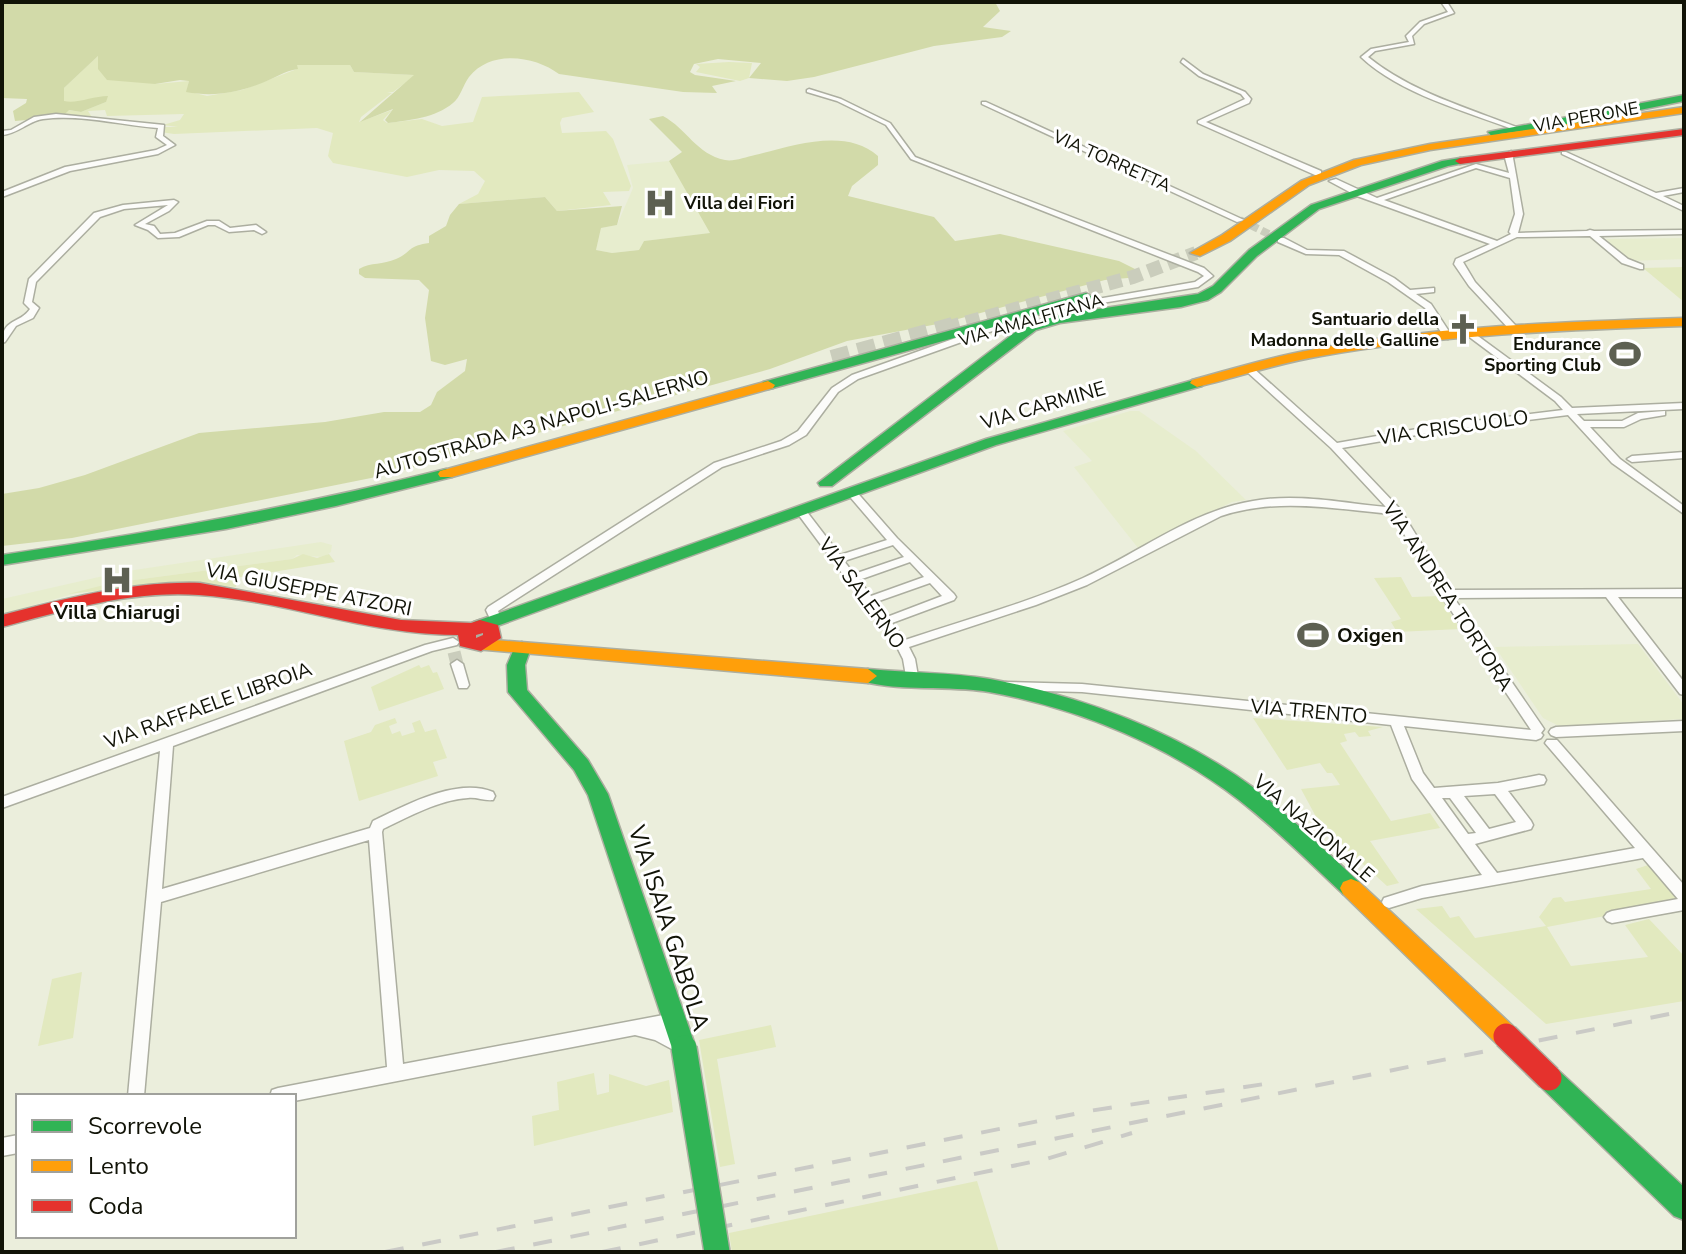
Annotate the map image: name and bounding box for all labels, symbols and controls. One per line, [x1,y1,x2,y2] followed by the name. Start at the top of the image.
[1531,96,1640,138] street label: VIA PERONE
[1048,124,1175,198] street label: VIA TORRETTA
[643,186,677,220] hospital icon: Villa dei Fiori
[683,191,794,215] place label: Villa dei Fiori
[955,288,1106,352] street label: VIA AMALFITANA
[1251,307,1439,352] place label: Santuario della Madonna delle Galline
[1446,312,1480,346] church icon: Santuario della Madonna delle Galline
[1484,332,1601,377] place label: Endurance Sporting Club
[1608,337,1642,371] sports icon: Endurance Sporting Club
[370,364,712,485] street label: AUTOSTRADA A3 NAPOLI-SALERNO
[977,375,1109,436] street label: VIA CARMINE
[1375,404,1530,452] street label: VIA CRISCUOLO
[1376,495,1519,697] street label: VIA ANDREA TORTORA
[811,531,911,654] street label: VIA SALERNO
[203,556,414,623] street label: VIA GIUSEPPE ATZORI
[100,563,134,597] hospital icon: Villa Chiarugi
[53,599,180,626] place label: Villa Chiarugi
[1296,618,1330,652] sports icon: Oxigen
[1337,622,1403,649] place label: Oxigen
[100,655,316,756] street label: VIA RAFFAELE LIBROIA
[1249,693,1368,730] street label: VIA TRENTO
[1247,768,1380,888] street label: VIA NAZIONALE
[620,820,717,1035] street label: VIA ISAIA GABOLA
[16,1094,296,1238] legend
[88,1110,202,1142] text: Scorrevole
[88,1150,149,1182] text: Lento
[88,1190,143,1222] text: Coda

